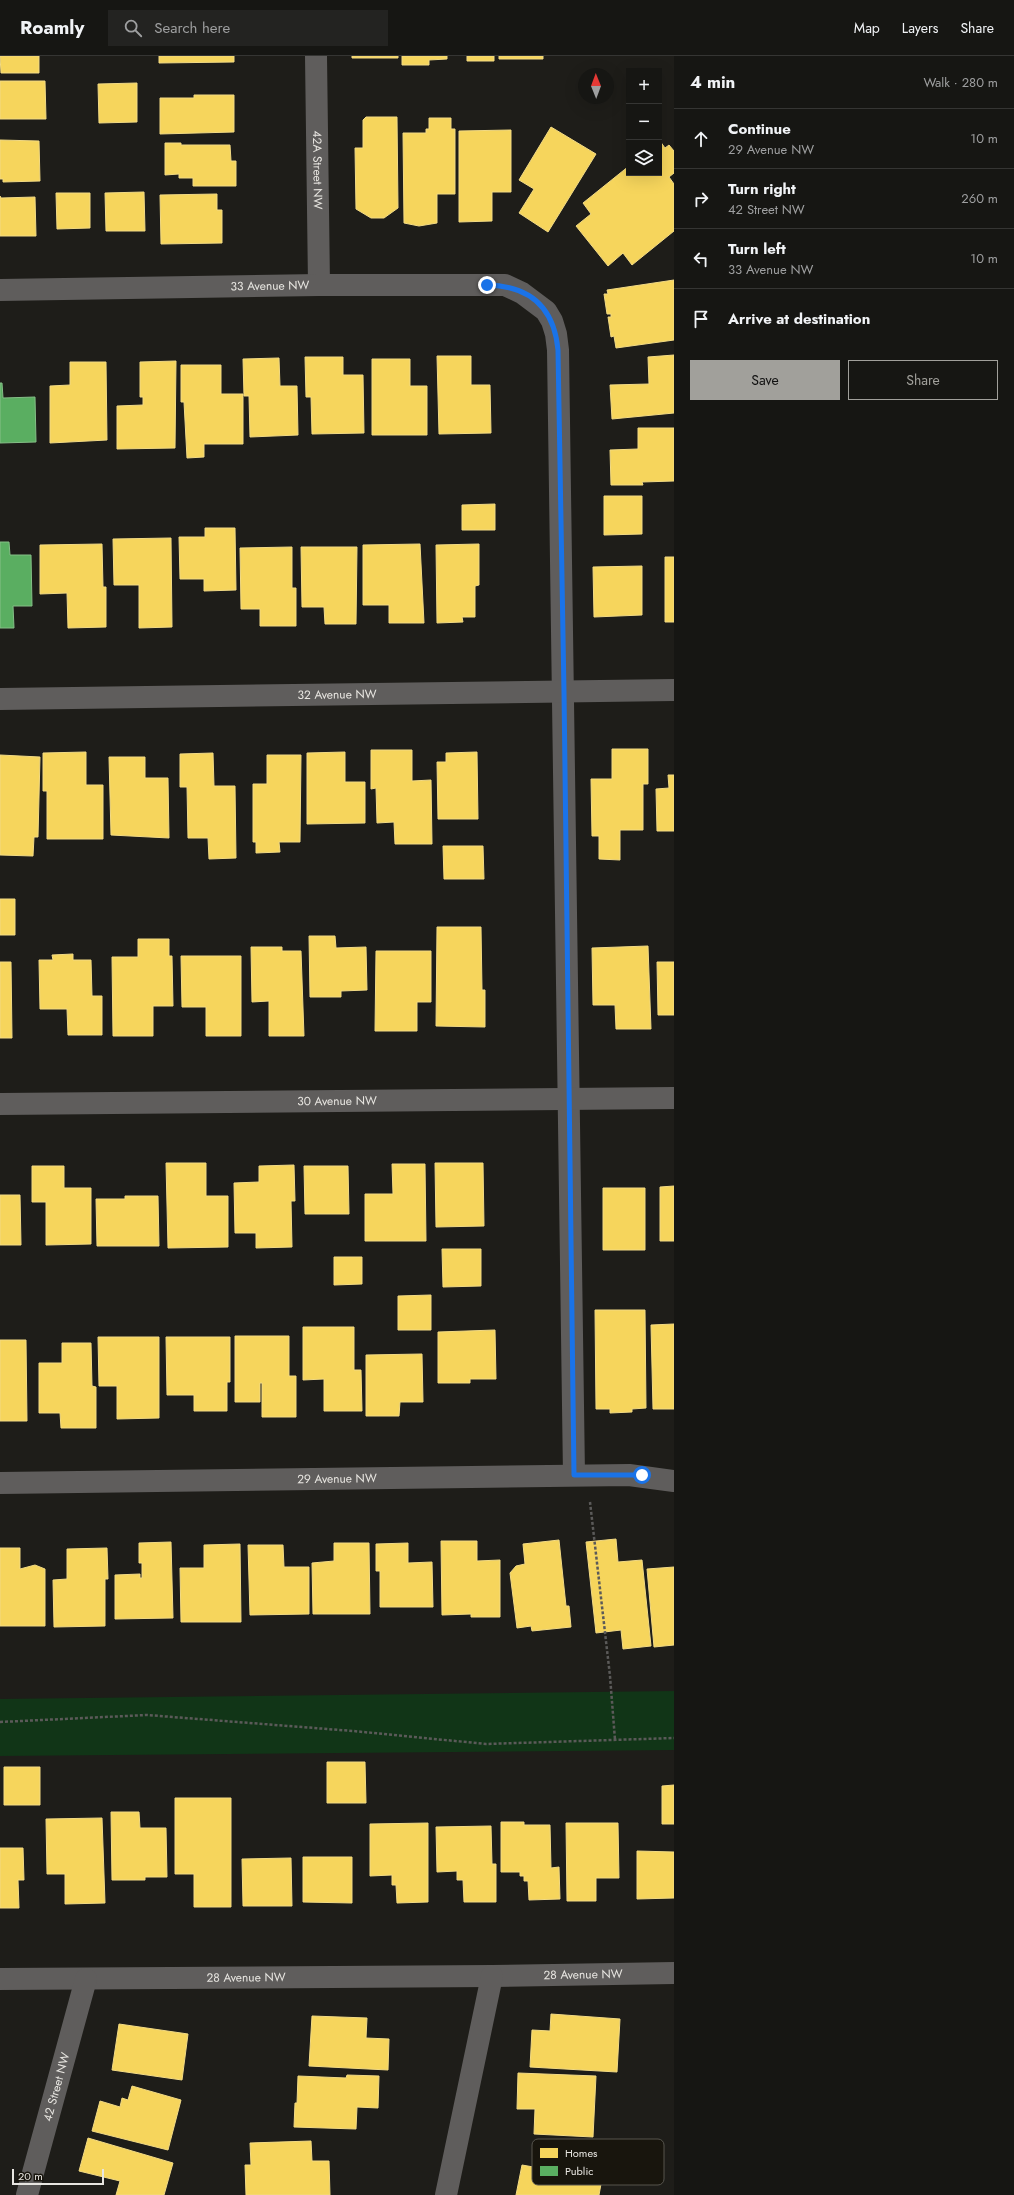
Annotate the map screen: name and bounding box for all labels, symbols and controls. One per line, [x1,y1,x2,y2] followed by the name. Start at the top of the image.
[108,10,388,46] search box
[20,14,84,41] text: Roamly
[122,17,144,39] icon: search
[154,17,230,39] text: Search here
[854,18,880,38] text: Map
[902,18,938,38] text: Layers
[960,18,994,38] text: Share
[578,68,614,104] north arrow
[626,68,662,176] map controls
[626,68,662,104] button: +
[690,70,735,94] text: 4 min
[923,73,998,92] text: Walk · 280 m
[626,104,662,140] button: −
[728,118,791,140] text: Continue
[690,128,712,150] icon: ahead
[970,129,998,148] text: 10 m
[308,130,327,210] street label: 42A Street NW
[626,140,662,176] button: layers
[728,140,814,159] text: 29 Avenue NW
[728,178,796,200] text: Turn right
[690,188,712,210] icon: right
[961,189,998,208] text: 260 m
[728,200,805,219] text: 42 Street NW
[728,238,786,260] text: Turn left
[690,248,712,270] icon: left
[970,249,998,268] text: 10 m
[728,260,813,279] text: 33 Avenue NW
[230,276,310,295] street label: 33 Avenue NW
[478,276,496,294] route end
[690,308,712,330] icon: arrive
[728,308,870,330] text: Arrive at destination
[690,360,840,400] button: Save
[848,360,998,400] button: Share
[297,685,377,704] street label: 32 Avenue NW
[297,1092,377,1110] street label: 30 Avenue NW
[633,1466,651,1484] route start
[297,1469,377,1488] street label: 29 Avenue NW
[543,1965,623,1984] street label: 28 Avenue NW
[206,1968,286,1987] street label: 28 Avenue NW
[38,2050,75,2124] street label: 42 Street NW
[532,2139,664,2185] legend
[565,2145,598,2161] text: Homes
[565,2163,594,2179] text: Public
[12,2167,104,2186] scale bar
[18,2168,43,2184] text: 20 m

